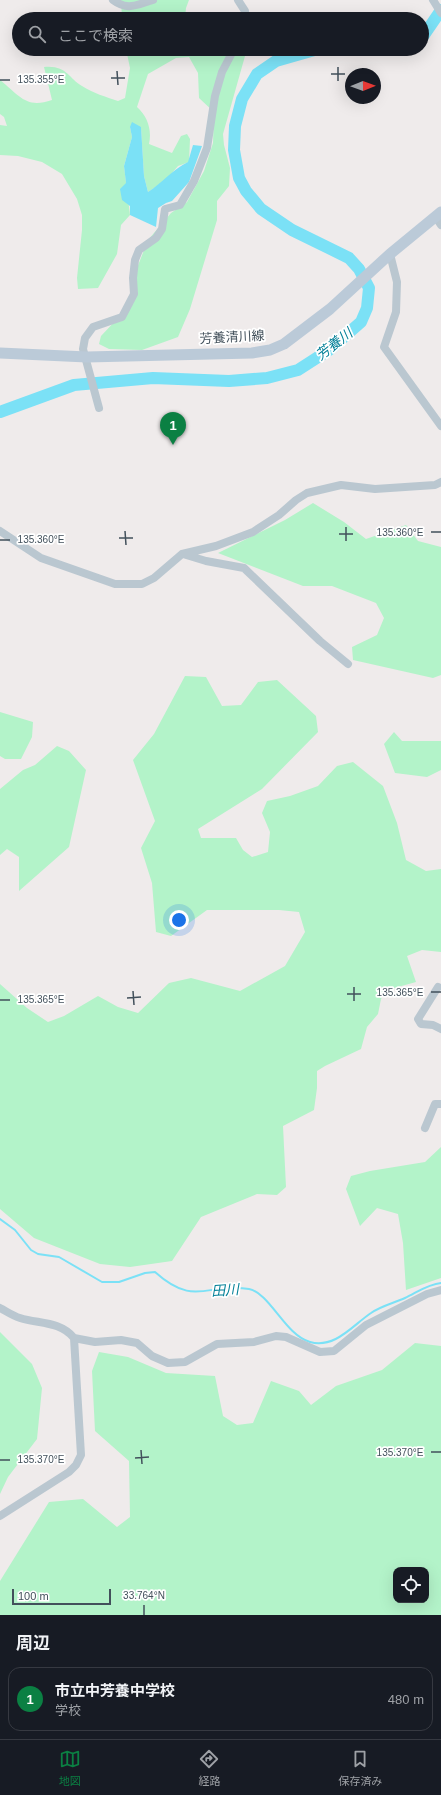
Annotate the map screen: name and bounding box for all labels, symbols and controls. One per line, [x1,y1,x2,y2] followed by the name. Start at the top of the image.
[12,12,429,56] search box
[26,23,48,45] icon: search
[58,27,133,44] text: ここで検索
[345,68,381,104] north arrow
[18,74,65,85] text: 135.355°E
[313,324,357,363] water label: 芳養川
[199,328,265,346] street label: 芳養清川線
[160,412,186,445] pin: 1
[377,527,424,538] text: 135.360°E
[18,534,65,545] text: 135.360°E
[169,910,189,930] your location
[377,987,424,998] text: 135.365°E
[18,994,65,1005] text: 135.365°E
[210,1281,242,1299] water label: 田川
[377,1447,424,1458] text: 135.370°E
[18,1454,65,1465] text: 135.370°E
[393,1567,429,1603] map controls
[393,1567,429,1603] button: locate
[12,1587,111,1606] scale bar
[18,1590,49,1602] text: 100 m
[123,1590,165,1601] text: 33.764°N
[16,1634,50,1653] text: 周辺
[55,1682,175,1699] text: 市立中芳養中学校
[26,1692,34,1707] text: 1
[388,1692,424,1707] text: 480 m
[55,1703,81,1718] text: 学校
[59,1748,81,1788] tab: 地図
[198,1748,220,1788] tab: 経路
[338,1748,382,1788] tab: 保存済み

